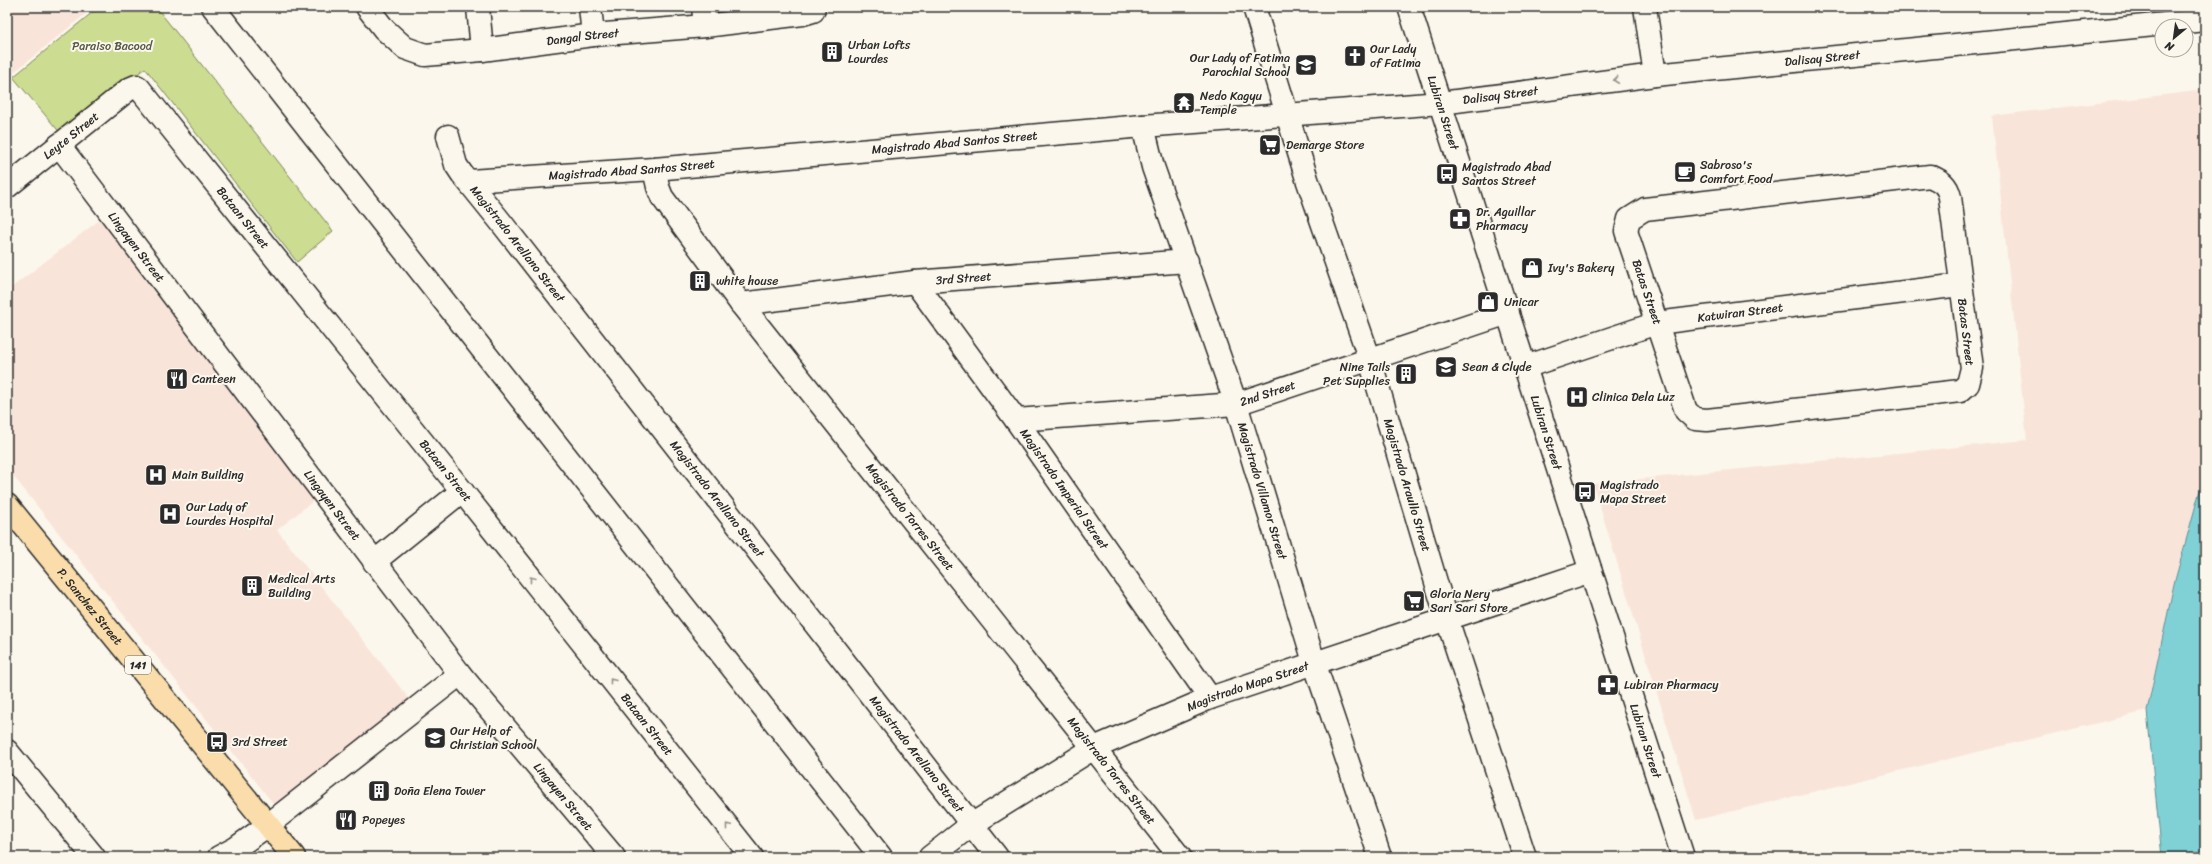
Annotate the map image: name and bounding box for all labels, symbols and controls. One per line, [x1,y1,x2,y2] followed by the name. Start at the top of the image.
[2154,18,2194,58] north arrow
[545,22,621,52] street label: Dangal Street
[848,34,911,70] place label: Urban Lofts Lourdes
[72,35,154,57] park label: Paraiso Bacood
[2161,36,2178,57] text: N
[1370,38,1421,74] place label: Our Lady of Fatima
[819,39,845,65] building icon: Urban Lofts Lourdes
[1342,43,1368,69] church icon: Our Lady of Fatima
[1783,43,1862,73] street label: Dalisay Street
[1190,47,1291,83] place label: Our Lady of Fatima Parochial School
[1293,52,1319,78] school or university icon: Our Lady of Fatima Parochial School
[1421,72,1466,154] street label: Lubiran Street
[1613,75,1619,84] one-way arrow
[1461,79,1540,111] street label: Dalisay Street
[1200,85,1263,121] place label: Nedo Kagyu Temple
[1171,90,1197,116] temple icon: Nedo Kagyu Temple
[38,106,104,165] street label: Leyte Street
[871,124,1038,161] street label: Magistrado Abad Santos Street
[1257,132,1283,158] supermarket icon: Demarge Store
[1286,134,1364,156] place label: Demarge Store
[548,153,716,187] street label: Magistrado Abad Santos Street
[1700,154,1773,190] place label: Sabroso's Comfort Food
[1462,156,1552,192] place label: Magistrado Abad Santos Street
[1672,159,1698,185] cafe icon: Sabroso's Comfort Food
[1434,161,1460,187] bus stop icon: Magistrado Abad Santos Street
[464,180,571,308] street label: Magistrado Arellano Street
[211,181,275,254] street label: Bataan Street
[1476,201,1536,237] place label: Dr. Aguillar Pharmacy
[1447,206,1473,232] pharmacy icon: Dr. Aguillar Pharmacy
[102,207,171,287] street label: Lingayen Street
[1519,255,1545,281] shop icon: Ivy's Bakery
[1626,256,1668,328] street label: Batas Street
[1547,257,1615,279] place label: Ivy's Bakery
[935,265,992,291] street label: 3rd Street
[687,268,713,294] building icon: white house
[716,270,778,292] place label: white house
[1475,289,1501,315] shop icon: Unicar
[1504,291,1540,313] place label: Unicar
[1696,296,1784,329] street label: Katwiran Street
[1951,297,1981,367] street label: Batas Street
[1433,354,1459,380] school or university icon: Sean & Clyde
[1323,356,1390,392] place label: Nine Tails Pet Supplies
[1462,356,1532,378] place label: Sean & Clyde
[1393,361,1419,387] building icon: Nine Tails Pet Supplies
[164,366,190,392] restaurant icon: Canteen
[192,368,236,390] place label: Canteen
[1237,374,1299,413] street label: 2nd Street
[1564,384,1590,410] hospital icon: Clinica Dela Luz
[1592,386,1675,408] place label: Clinica Dela Luz
[1524,392,1569,474] street label: Lubiran Street
[1377,416,1437,554] street label: Magistrado Araullo Street
[1231,419,1294,563] street label: Magistrado Villamor Street
[1014,424,1115,555] street label: Magistrado Imperial Street
[413,434,478,507] street label: Bataan Street
[664,435,771,563] street label: Magistrado Arellano Street
[860,458,960,576] street label: Magistrado Torres Street
[143,462,169,488] hospital icon: Main Building
[172,464,244,486] place label: Main Building
[298,465,366,545] street label: Lingayen Street
[1600,474,1666,510] place label: Magistrado Mapa Street
[1572,479,1598,505] bus stop icon: Magistrado Mapa Street
[186,496,274,532] place label: Our Lady of Lourdes Hospital
[157,501,183,527] hospital icon: Our Lady of Lourdes Hospital
[51,563,128,650] street label: P. Sanchez Street
[268,568,335,604] place label: Medical Arts Building
[239,573,265,599] building icon: Medical Arts Building
[529,576,536,583] one-way arrow
[1430,583,1508,619] place label: Gloria Nery Sari Sari Store
[1401,588,1427,614] supermarket icon: Gloria Nery Sari Sari Store
[1183,654,1313,718] street label: Magistrado Mapa Street
[125,656,151,674] road number: 141
[1595,672,1621,698] pharmacy icon: Lubiran Pharmacy
[1624,674,1719,696] place label: Lubiran Pharmacy
[610,678,617,685] one-way arrow
[615,688,679,761] street label: Bataan Street
[864,691,970,819] street label: Magistrado Arellano Street
[1623,701,1668,782] street label: Lubiran Street
[1061,712,1161,830] street label: Magistrado Torres Street
[450,720,537,756] place label: Our Help of Christian School
[422,725,448,751] school or university icon: Our Help of Christian School
[204,729,230,755] bus stop icon: 3rd Street
[232,731,288,753] place label: 3rd Street
[528,757,599,836] street label: Lingayen Street
[366,778,392,804] building icon: Doña Elena Tower
[394,780,486,802] place label: Doña Elena Tower
[333,807,359,833] restaurant icon: Popeyes
[362,809,405,831] place label: Popeyes
[726,824,733,831] one-way arrow

